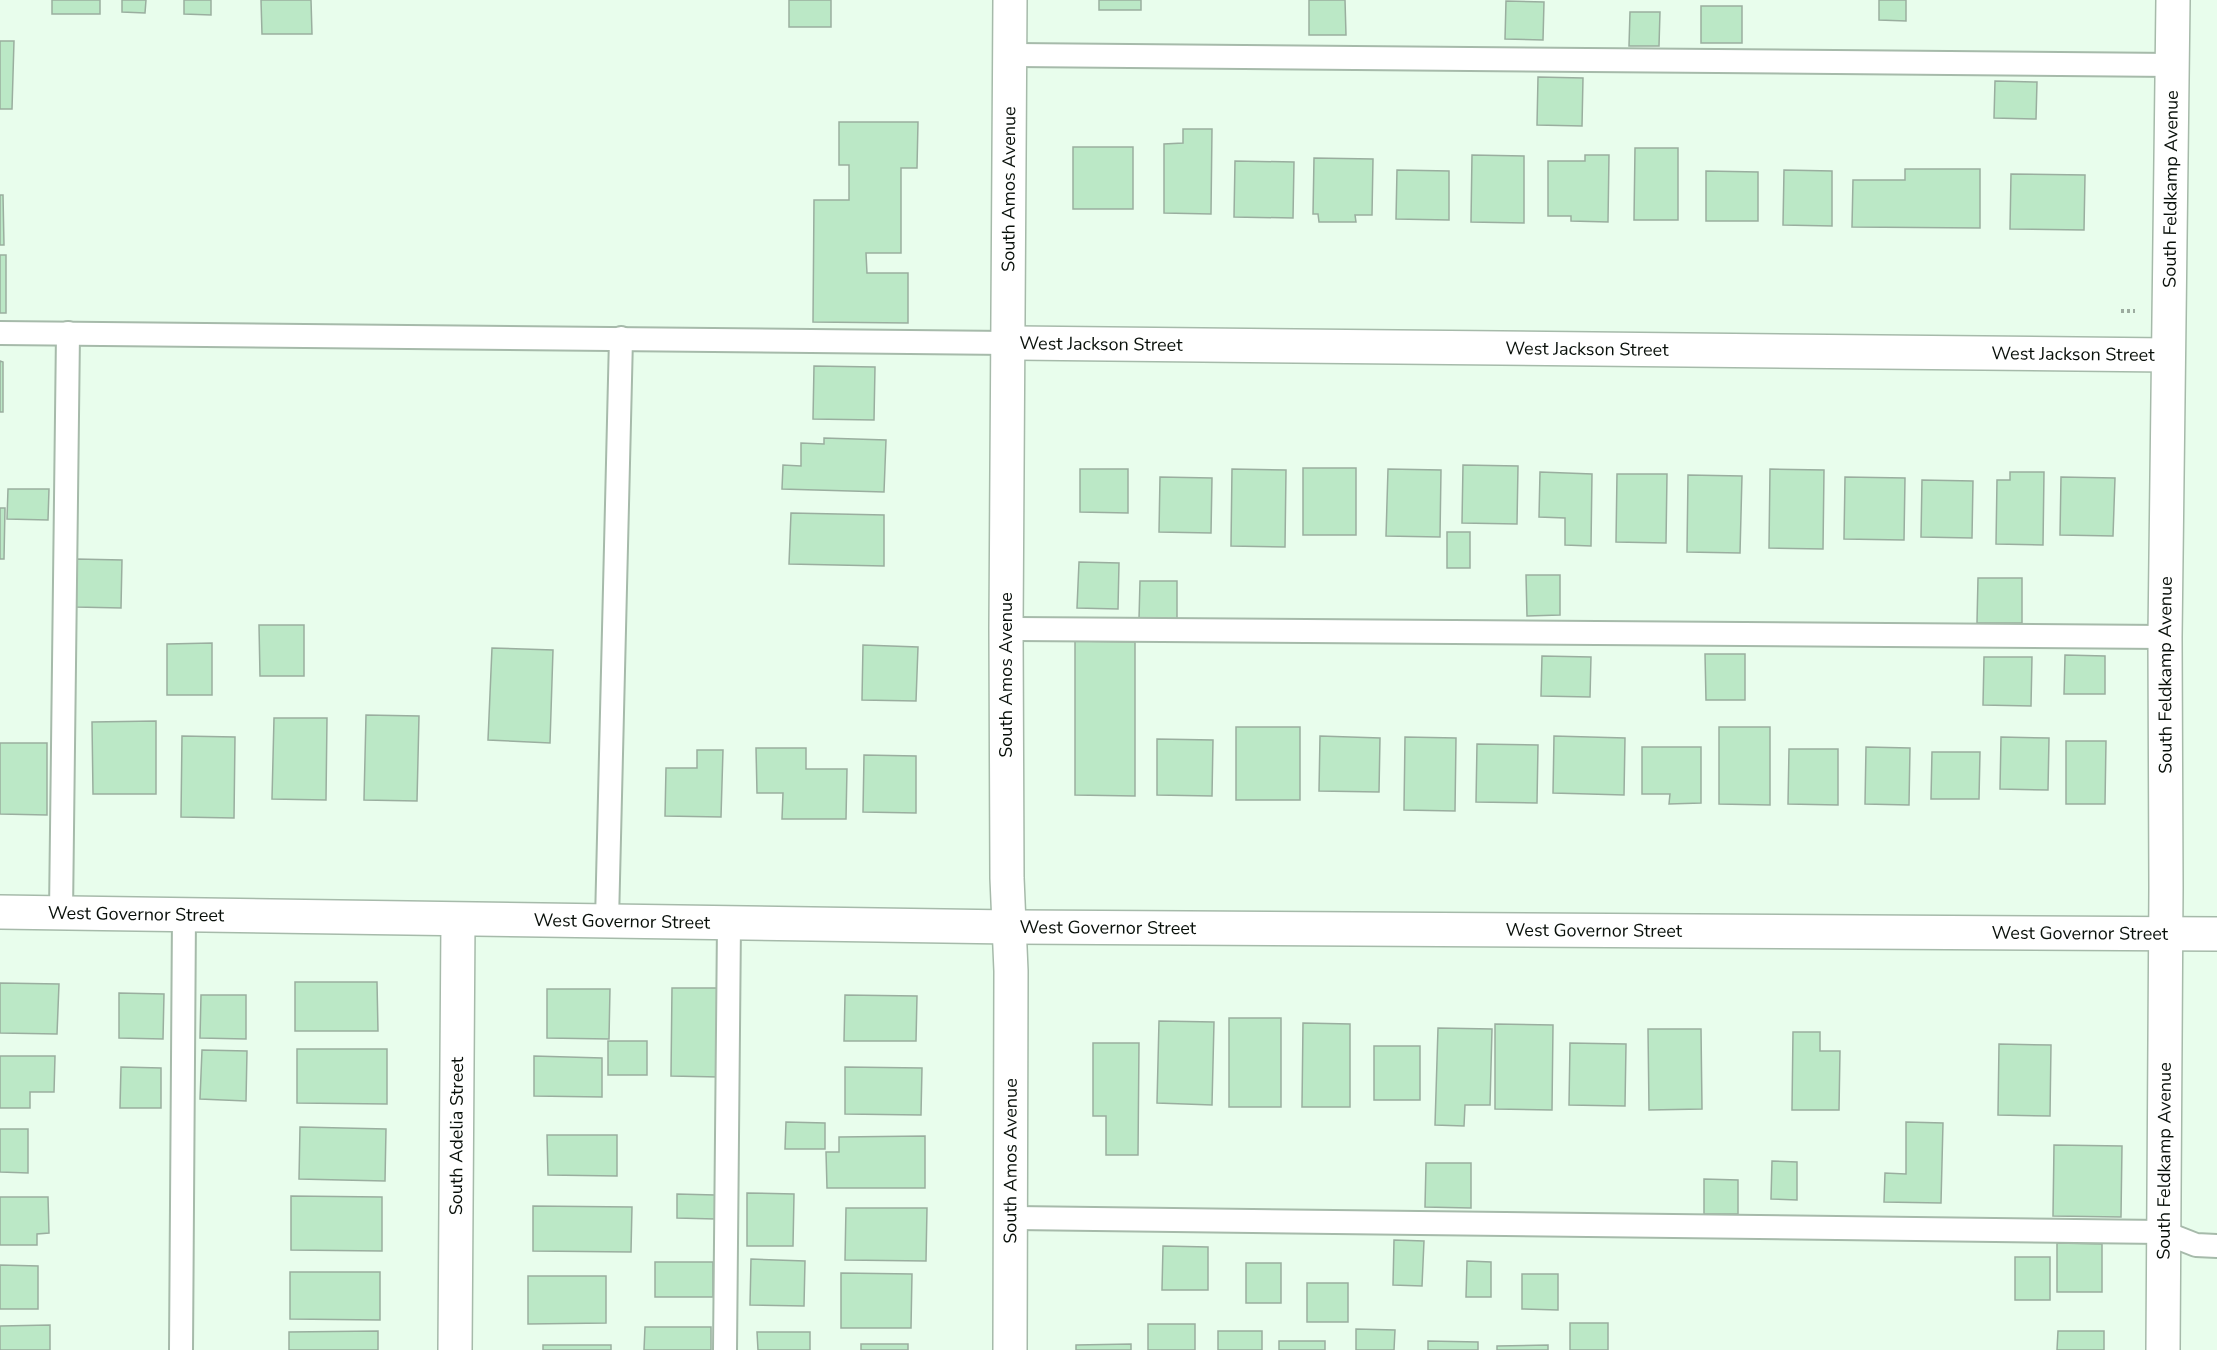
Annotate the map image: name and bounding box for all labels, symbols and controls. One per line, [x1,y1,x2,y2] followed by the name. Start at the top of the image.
[2157,90,2184,288] street label: South Feldkamp Avenue
[996,106,1021,272] street label: South Amos Avenue
[1019,331,1183,357] street label: West Jackson Street
[1505,336,1669,362] street label: West Jackson Street
[1991,341,2155,367] street label: West Jackson Street
[2153,576,2178,774] street label: South Feldkamp Avenue
[994,592,1018,758] street label: South Amos Avenue
[48,901,225,927] street label: West Governor Street
[533,908,711,935] street label: West Governor Street
[1020,915,1197,940] street label: West Governor Street
[1506,918,1683,943] street label: West Governor Street
[1992,921,2169,946] street label: West Governor Street
[444,1056,469,1215] street label: South Adelia Street
[2152,1062,2177,1260] street label: South Feldkamp Avenue
[998,1078,1023,1244] street label: South Amos Avenue

